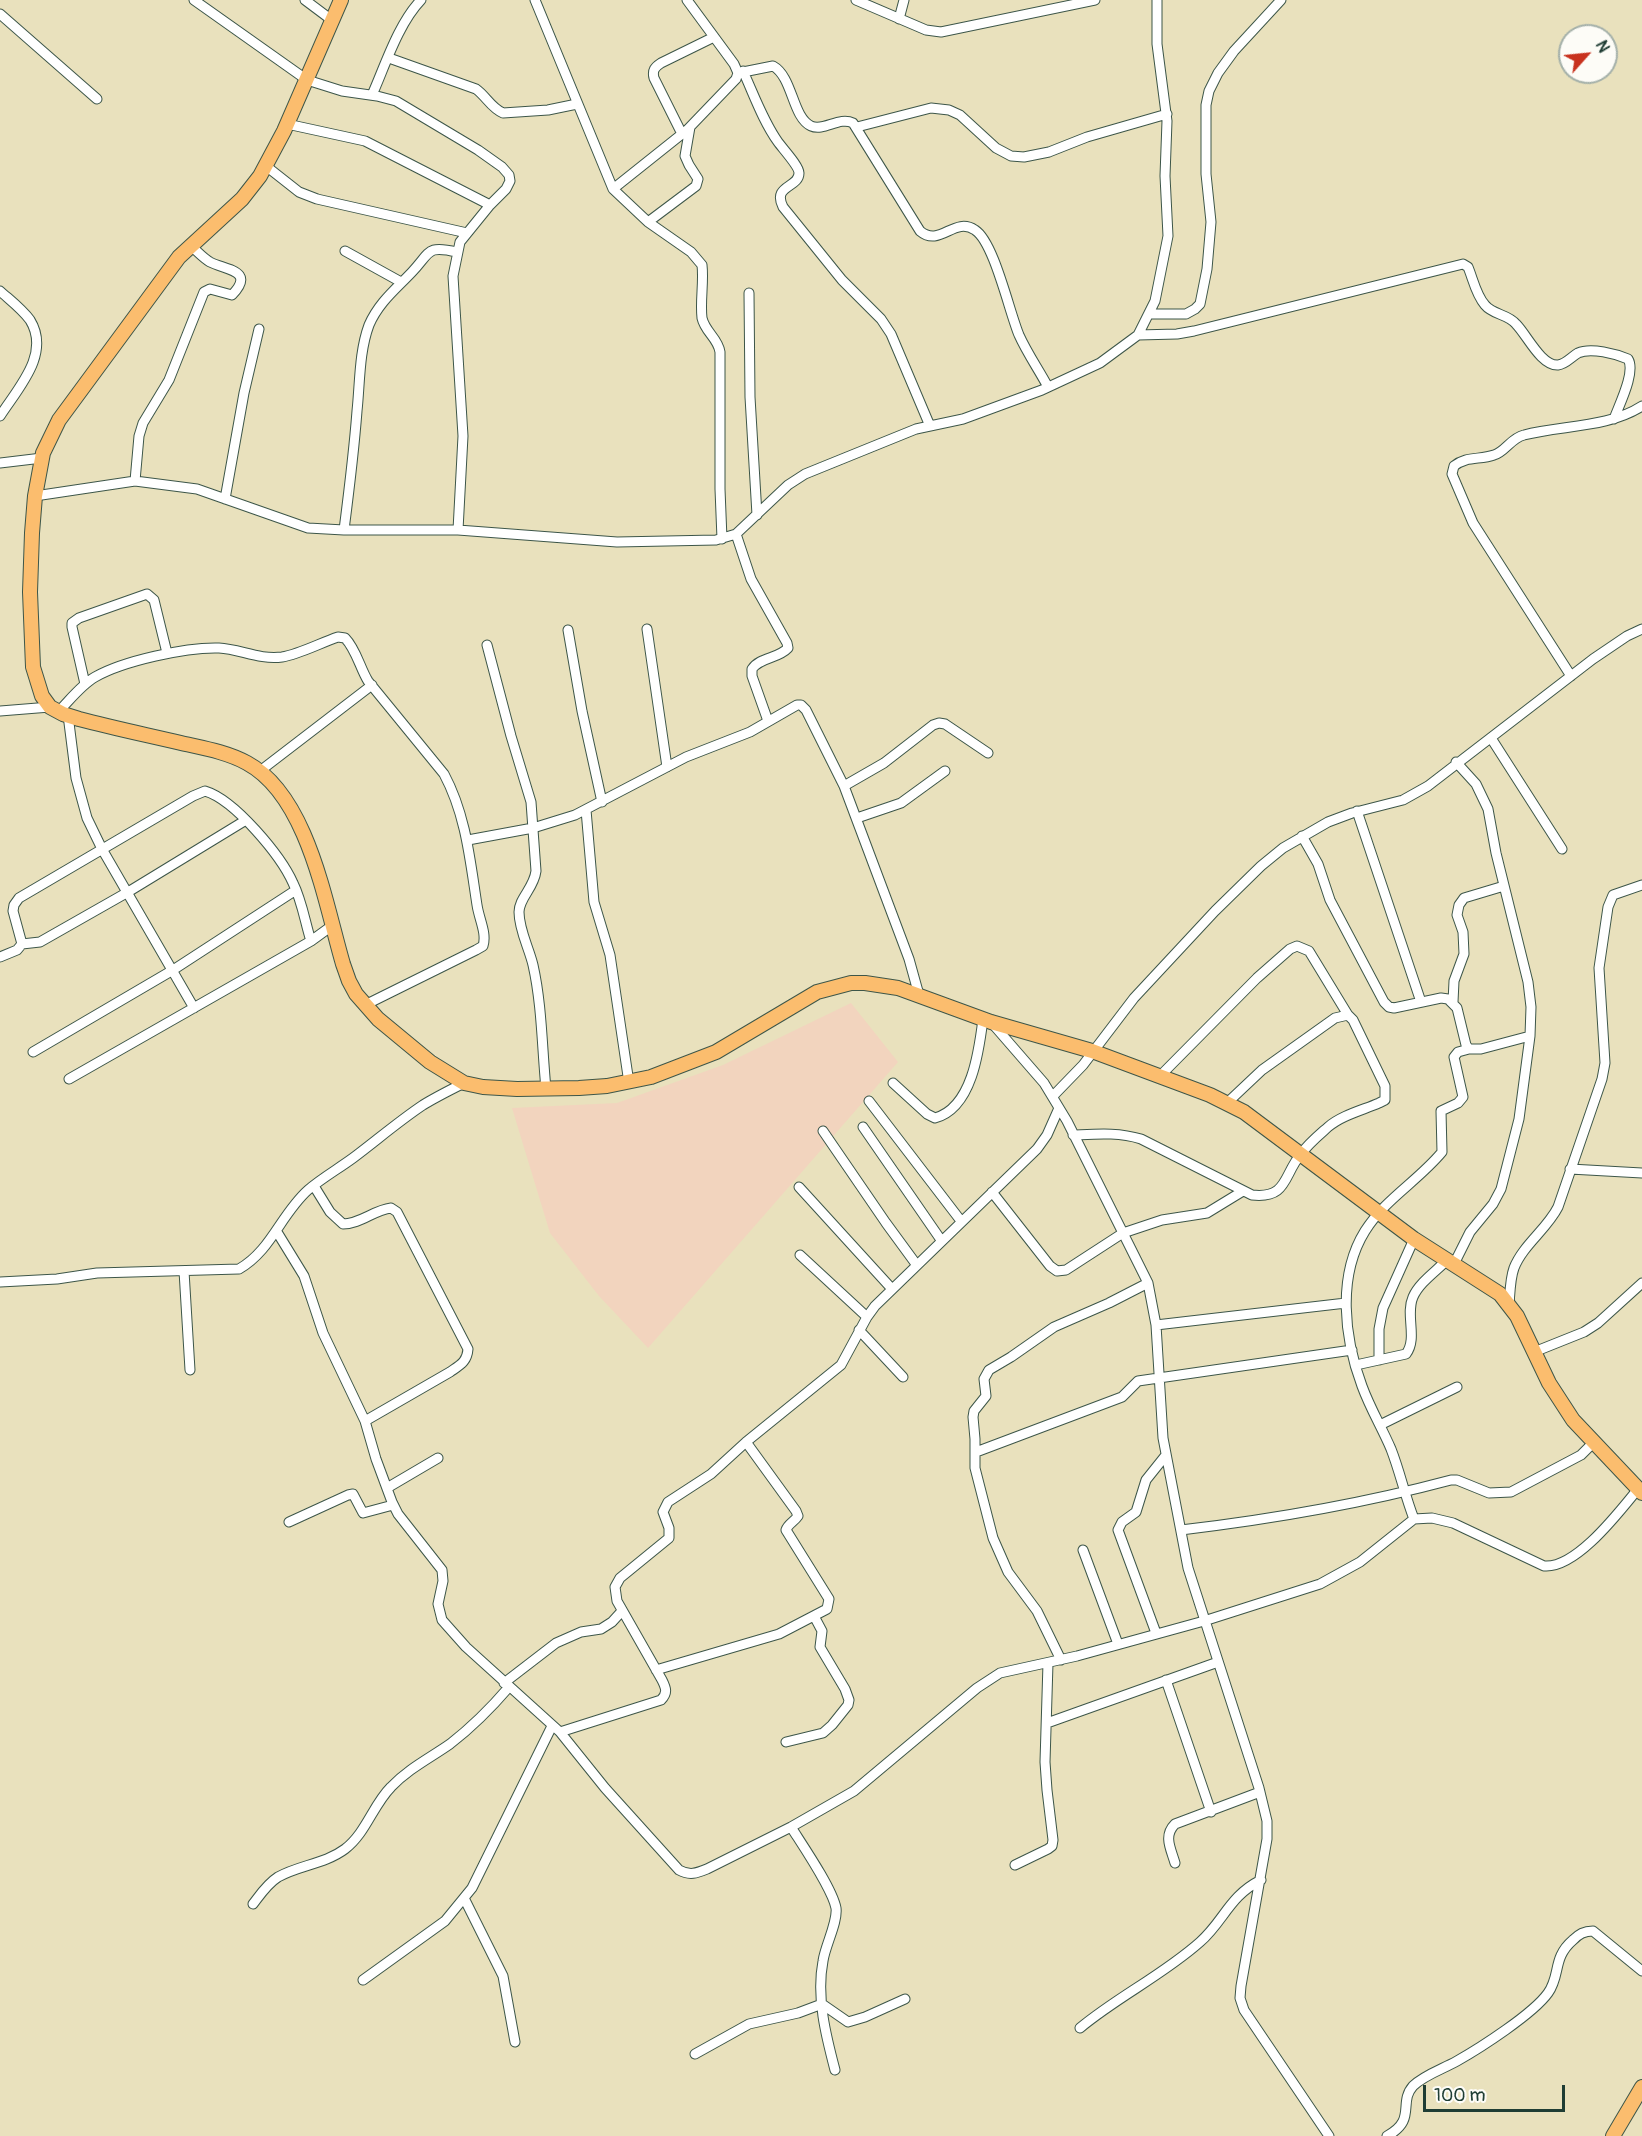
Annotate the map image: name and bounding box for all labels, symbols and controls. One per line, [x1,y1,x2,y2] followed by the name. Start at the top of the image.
[1558,24,1618,84] north arrow
[1591,37,1614,56] text: N
[1426,2073,1568,2111] scale bar
[1434,2084,1486,2107] text: 100 m

